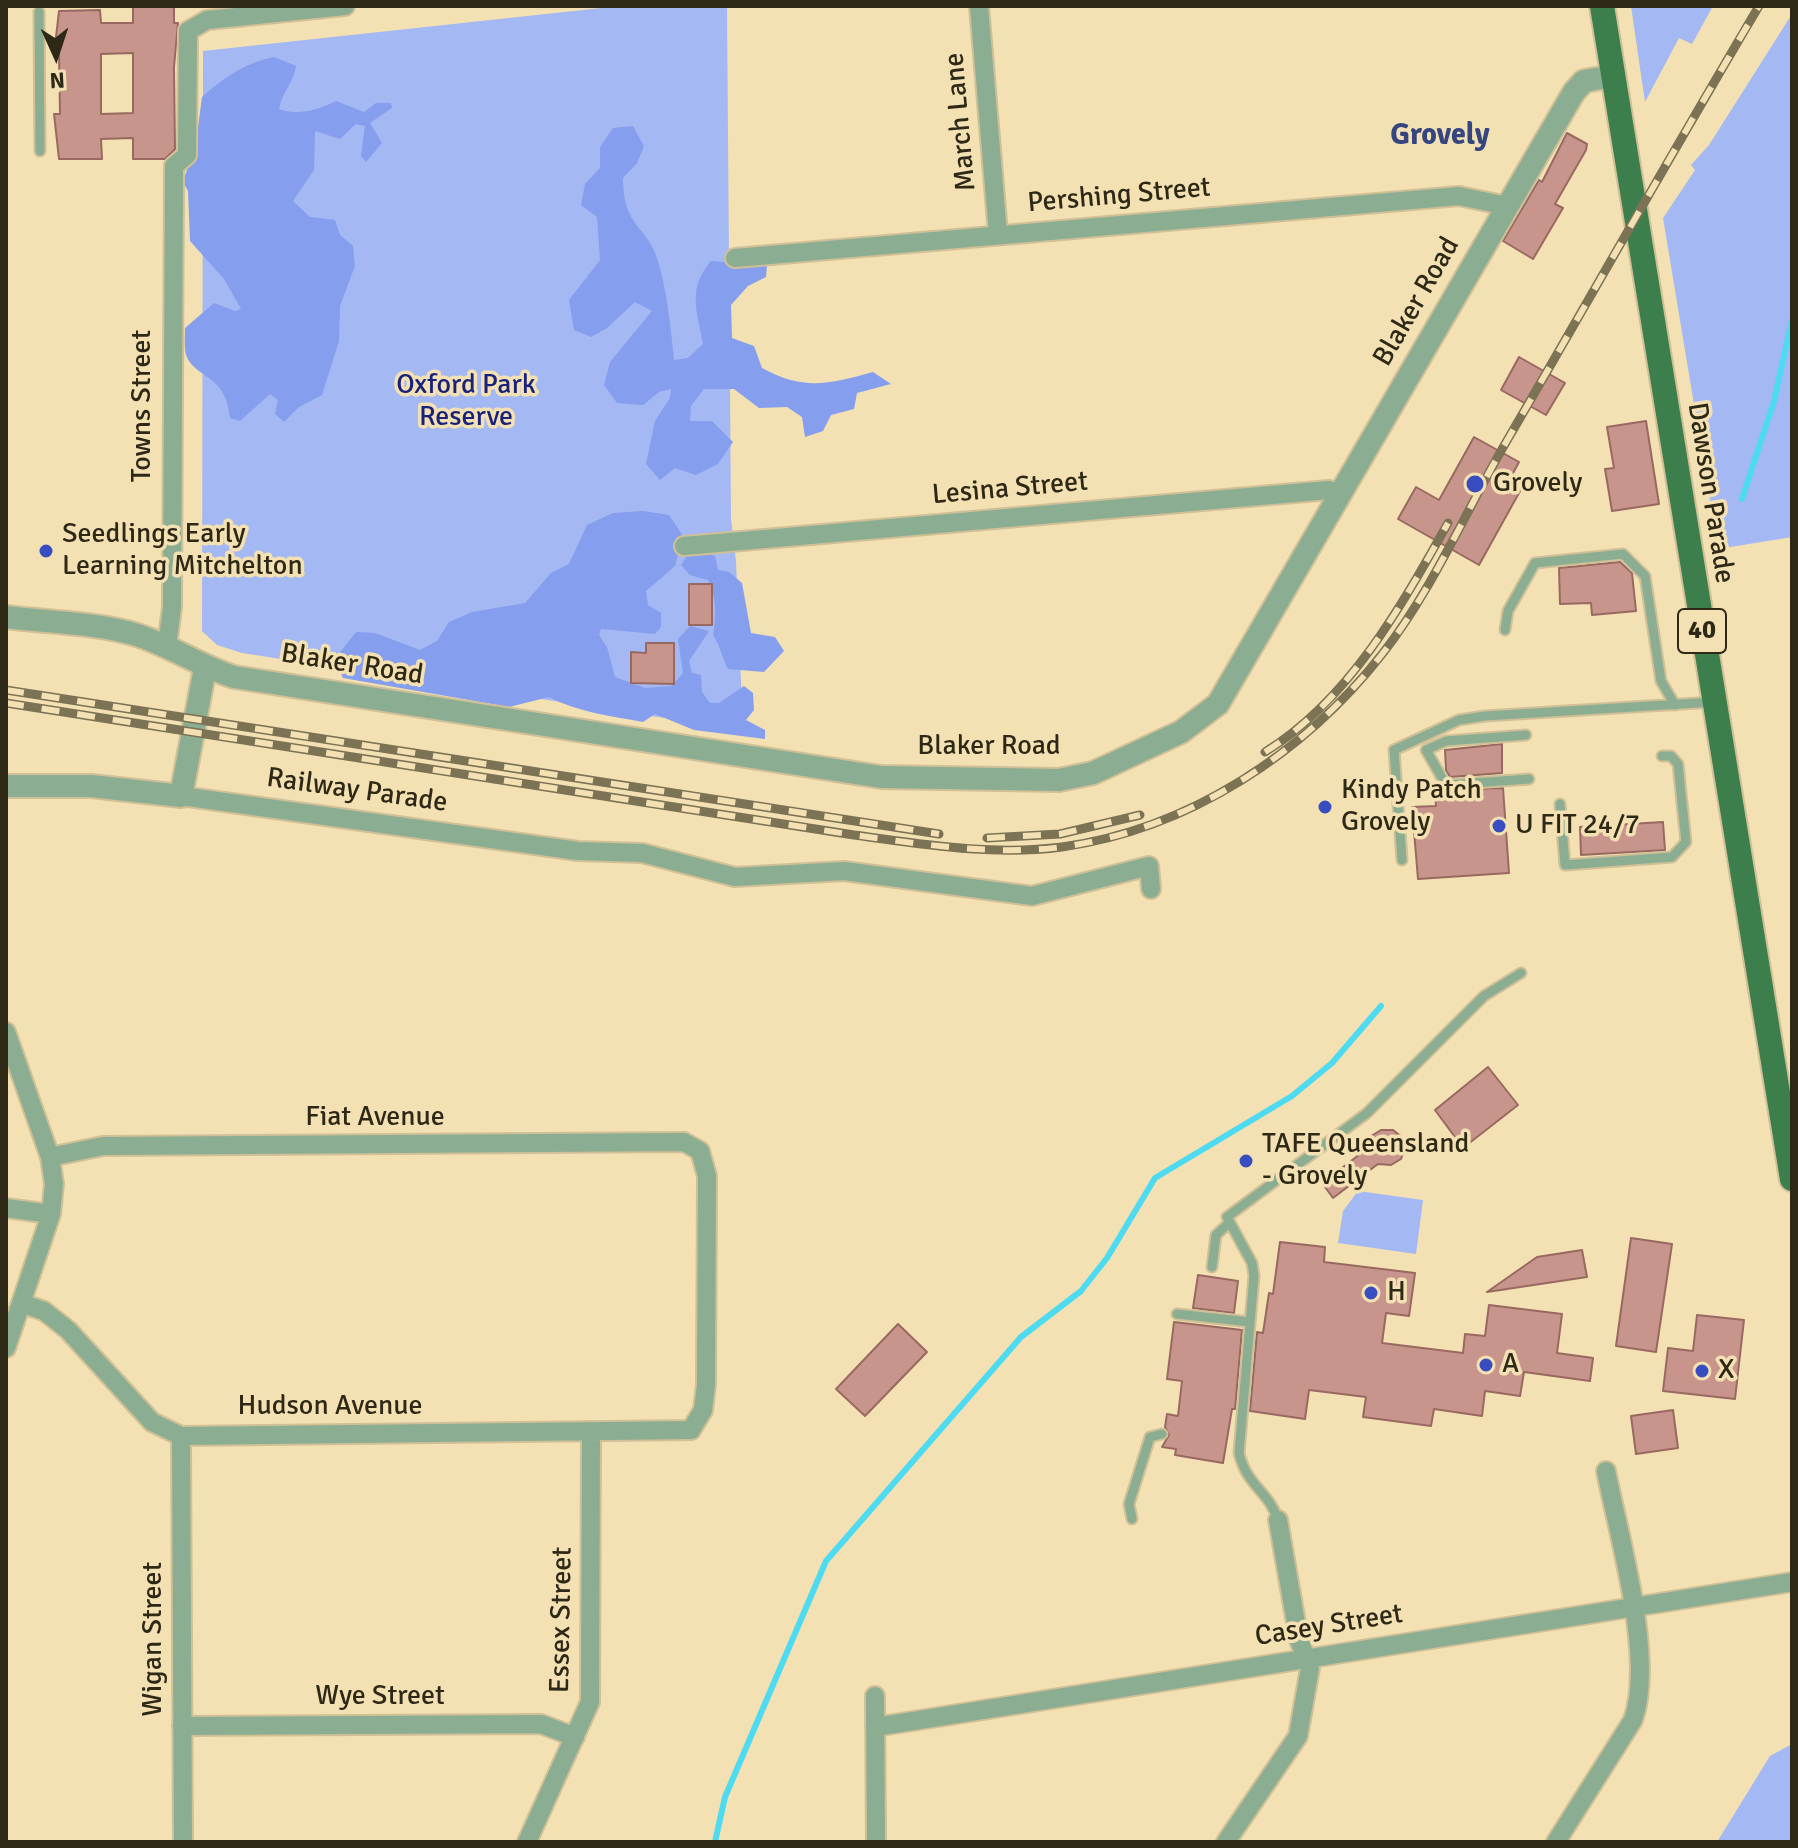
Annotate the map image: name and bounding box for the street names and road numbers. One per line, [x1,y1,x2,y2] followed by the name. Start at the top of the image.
[938,51,984,193] street label: March Lane
[1026,171,1212,221] street label: Pershing Street
[1367,232,1467,372] street label: Blaker Road
[126,330,160,482] street label: Towns Street
[1679,400,1741,586] street label: Dawson Parade
[931,465,1089,513] street label: Lesina Street
[1678,609,1726,653] road number: 40
[279,637,425,693] street label: Blaker Road
[917,730,1061,764] street label: Blaker Road
[265,762,449,820] street label: Railway Parade
[305,1101,445,1135] street label: Fiat Avenue
[238,1390,422,1424] street label: Hudson Avenue
[544,1547,580,1693] street label: Essex Street
[137,1562,171,1716] street label: Wigan Street
[1253,1598,1405,1654] street label: Casey Street
[315,1680,445,1714] street label: Wye Street

